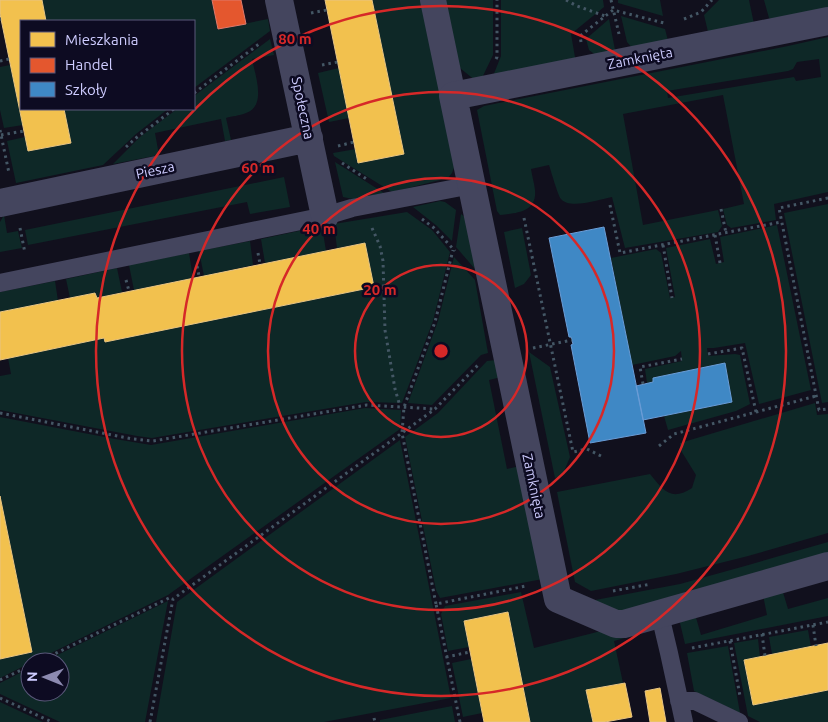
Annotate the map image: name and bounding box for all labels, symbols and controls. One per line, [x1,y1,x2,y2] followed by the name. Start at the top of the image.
[20,20,195,110] legend
[278,30,312,47] text: 80 m
[65,31,139,48] text: Mieszkania
[606,44,674,72] street label: Zamknięta
[65,56,113,73] text: Handel
[289,75,317,141] street label: Społeczna
[65,81,107,98] text: Szkoły
[134,158,176,182] street label: Piesza
[241,159,275,176] text: 60 m
[302,220,336,237] text: 40 m
[363,281,397,298] text: 20 m
[432,342,450,360] centre of rings
[519,452,549,520] street label: Zamknięta
[20,652,70,702] north arrow
[24,671,40,682] text: N

